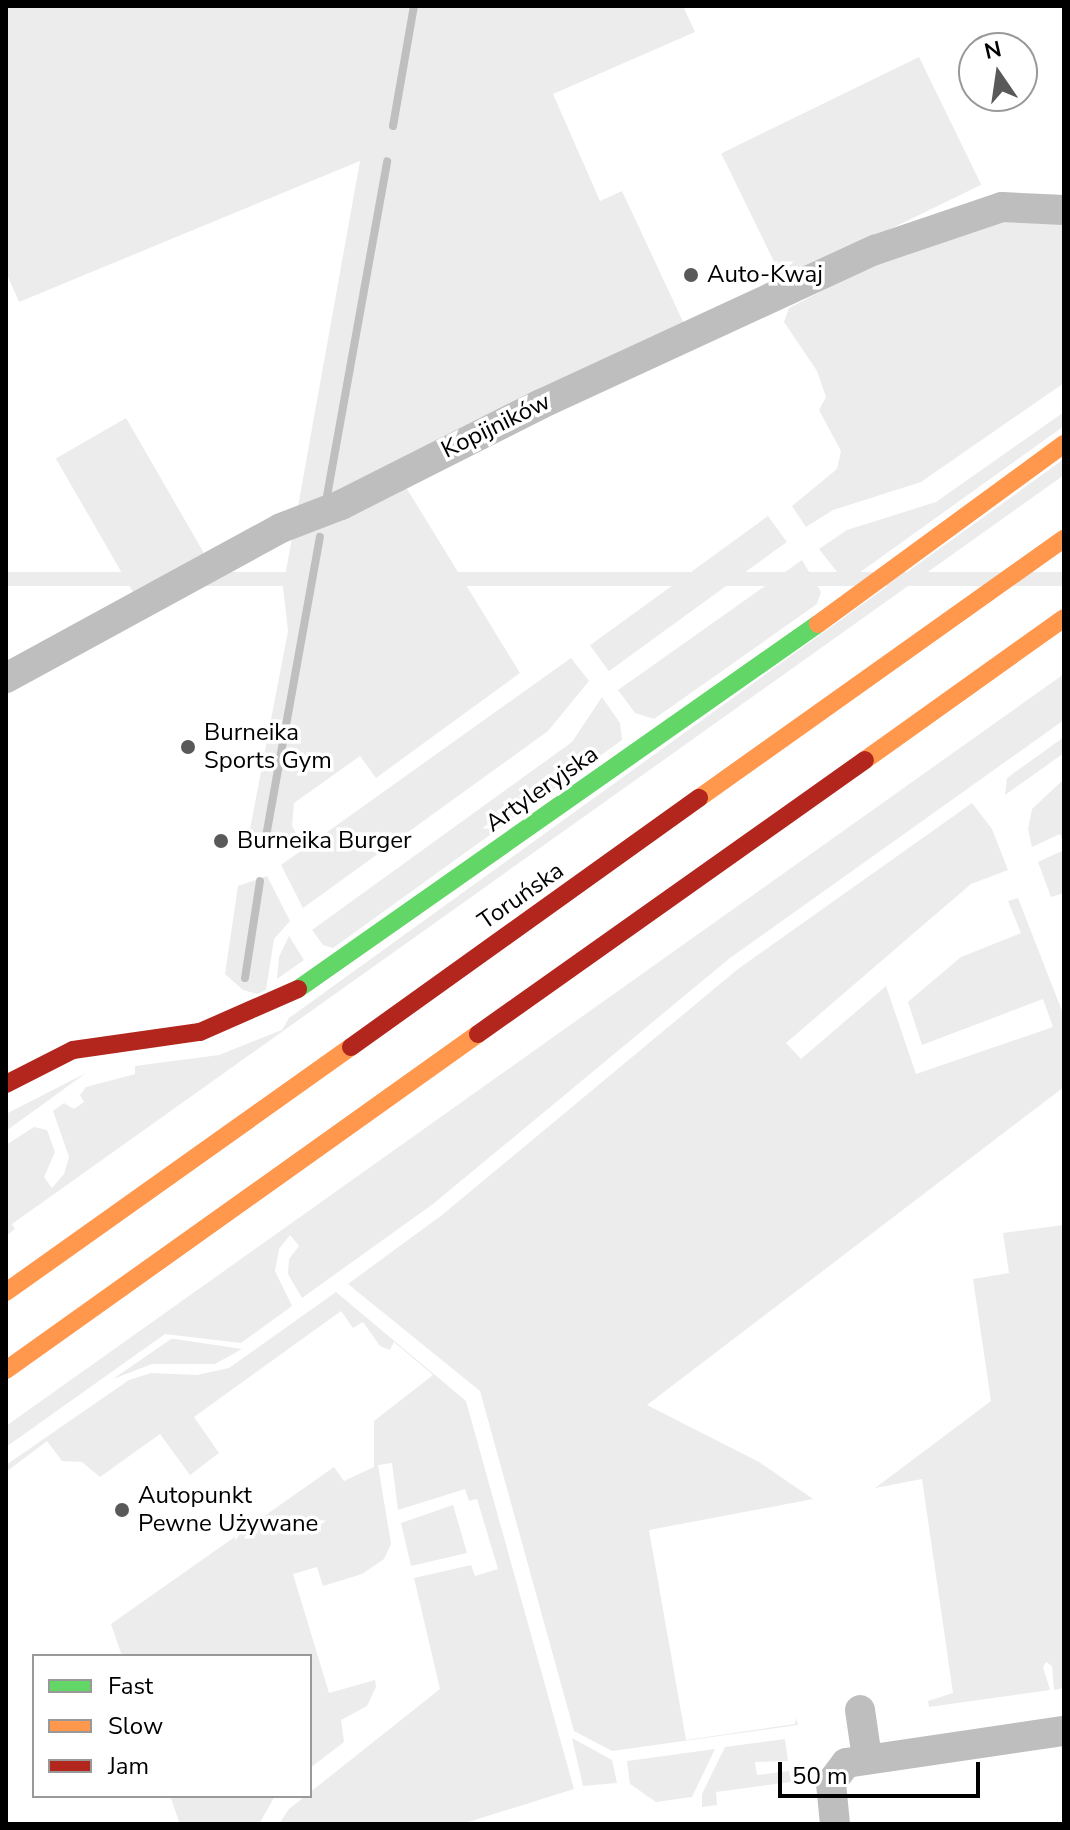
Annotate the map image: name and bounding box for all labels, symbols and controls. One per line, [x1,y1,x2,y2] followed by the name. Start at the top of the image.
[958,32,1038,112] north arrow
[982,34,1004,67] text: N
[707,261,823,289] place label: Auto-Kwaj
[682,266,700,284] marker: Auto-Kwaj
[437,387,555,465] street label: Kopijników
[204,719,332,775] place label: Burneika Sports Gym
[179,738,197,756] marker: Burneika Sports Gym
[480,740,604,838] street label: Artyleryjska
[237,827,412,855] place label: Burneika Burger
[212,832,230,850] marker: Burneika Burger
[473,856,569,936] street label: Toruńska
[138,1482,318,1538] place label: Autopunkt Pewne Używane
[113,1501,131,1519] marker: Autopunkt Pewne Używane
[32,1654,312,1798] legend
[108,1670,153,1702] text: Fast
[108,1710,163,1742] text: Slow
[782,1746,984,1796] scale bar
[108,1750,149,1782] text: Jam
[792,1760,848,1792] text: 50 m

